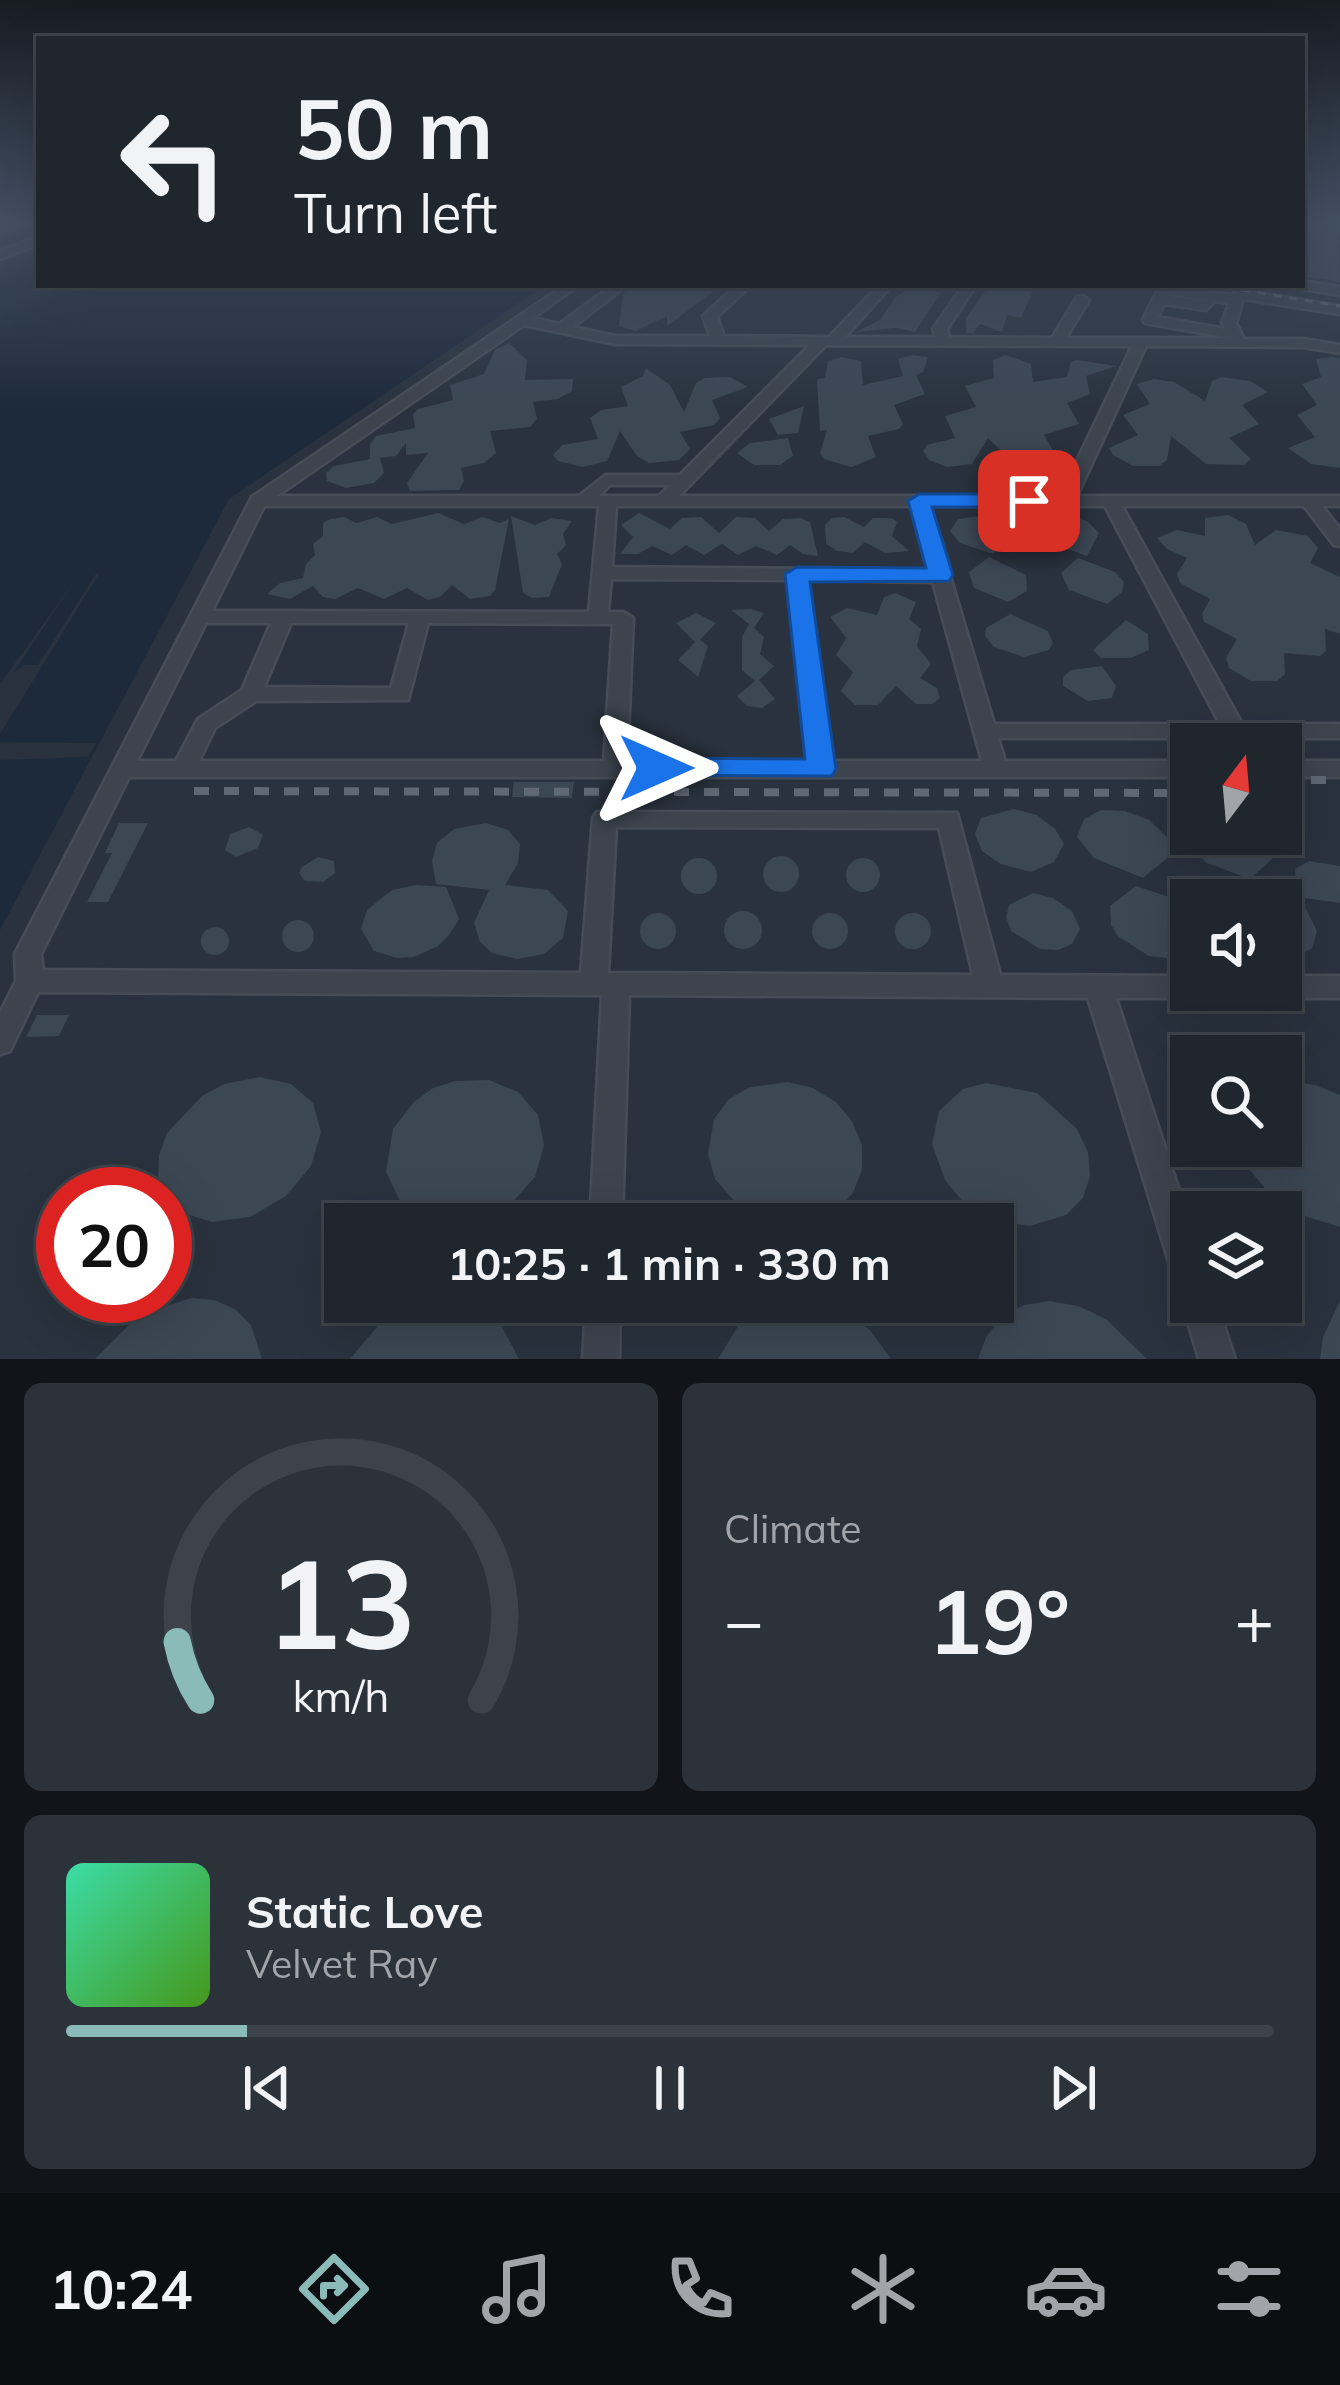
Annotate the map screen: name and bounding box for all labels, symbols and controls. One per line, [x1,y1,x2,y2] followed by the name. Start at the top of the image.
[294,75,493,180] text: 50 m
[96,84,252,240] icon: left
[294,179,497,247] text: Turn left
[978,450,1080,552] pin
[996,468,1062,534] icon: arrive
[593,705,719,831] position arrow
[1170,723,1302,855] north arrow
[1170,723,1302,1323] map controls
[1170,879,1302,1011] button: sound
[1170,1035,1302,1167] button: search
[36,1167,192,1323] speed limit sign: 20
[1170,1191,1302,1323] button: layers
[447,1235,891,1291] text: 10:25 · 1 min · 330 m
[724,1504,862,1553] text: Climate
[266,1524,416,1680] text: 13
[928,1564,1070,1677] text: 19°
[724,1579,764,1662] text: −
[1234,1579,1274,1662] text: +
[292,1669,390,1723] text: km/h
[246,1883,483,1939] text: Static Love
[246,1939,438,1988] text: Velvet Ray
[234,2055,300,2121] icon: previous
[637,2055,703,2121] icon: pause
[1040,2055,1106,2121] icon: next
[292,2247,376,2331] icon: directions
[475,2247,559,2331] icon: music
[658,2247,742,2331] icon: phone
[841,2247,925,2331] icon: climate
[1024,2247,1108,2331] icon: car
[1207,2247,1291,2331] icon: filters
[50,2255,193,2323] text: 10:24

